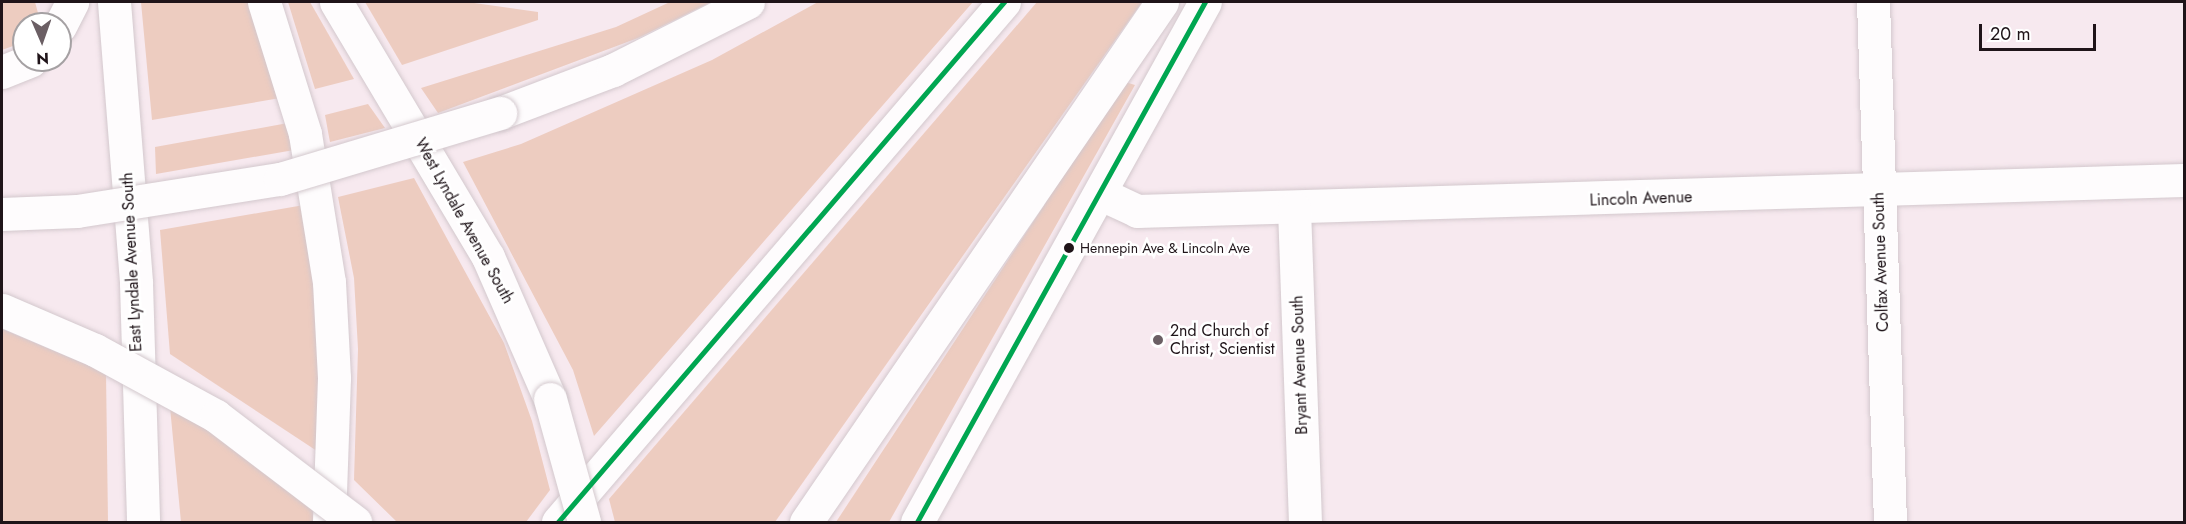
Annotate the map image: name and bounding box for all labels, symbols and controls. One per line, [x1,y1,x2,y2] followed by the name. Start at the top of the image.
[12,12,72,72] north arrow
[1982,12,2099,50] scale bar
[1990,21,2030,47] text: 20 m
[36,47,49,70] text: N
[411,135,517,307] street label: West Lyndale Avenue South
[118,172,146,352] street label: East Lyndale Avenue South
[1589,188,1693,210] street label: Lincoln Avenue
[1869,192,1893,332] street label: Colfax Avenue South
[1080,240,1250,256] place label: Hennepin Ave & Lincoln Ave
[1063,242,1075,254] marker: Hennepin Ave & Lincoln Ave
[1288,295,1312,435] street label: Bryant Avenue South
[1170,321,1275,359] place label: 2nd Church of Christ, Scientist
[1151,333,1165,347] marker: 2nd Church of Christ, Scientist

